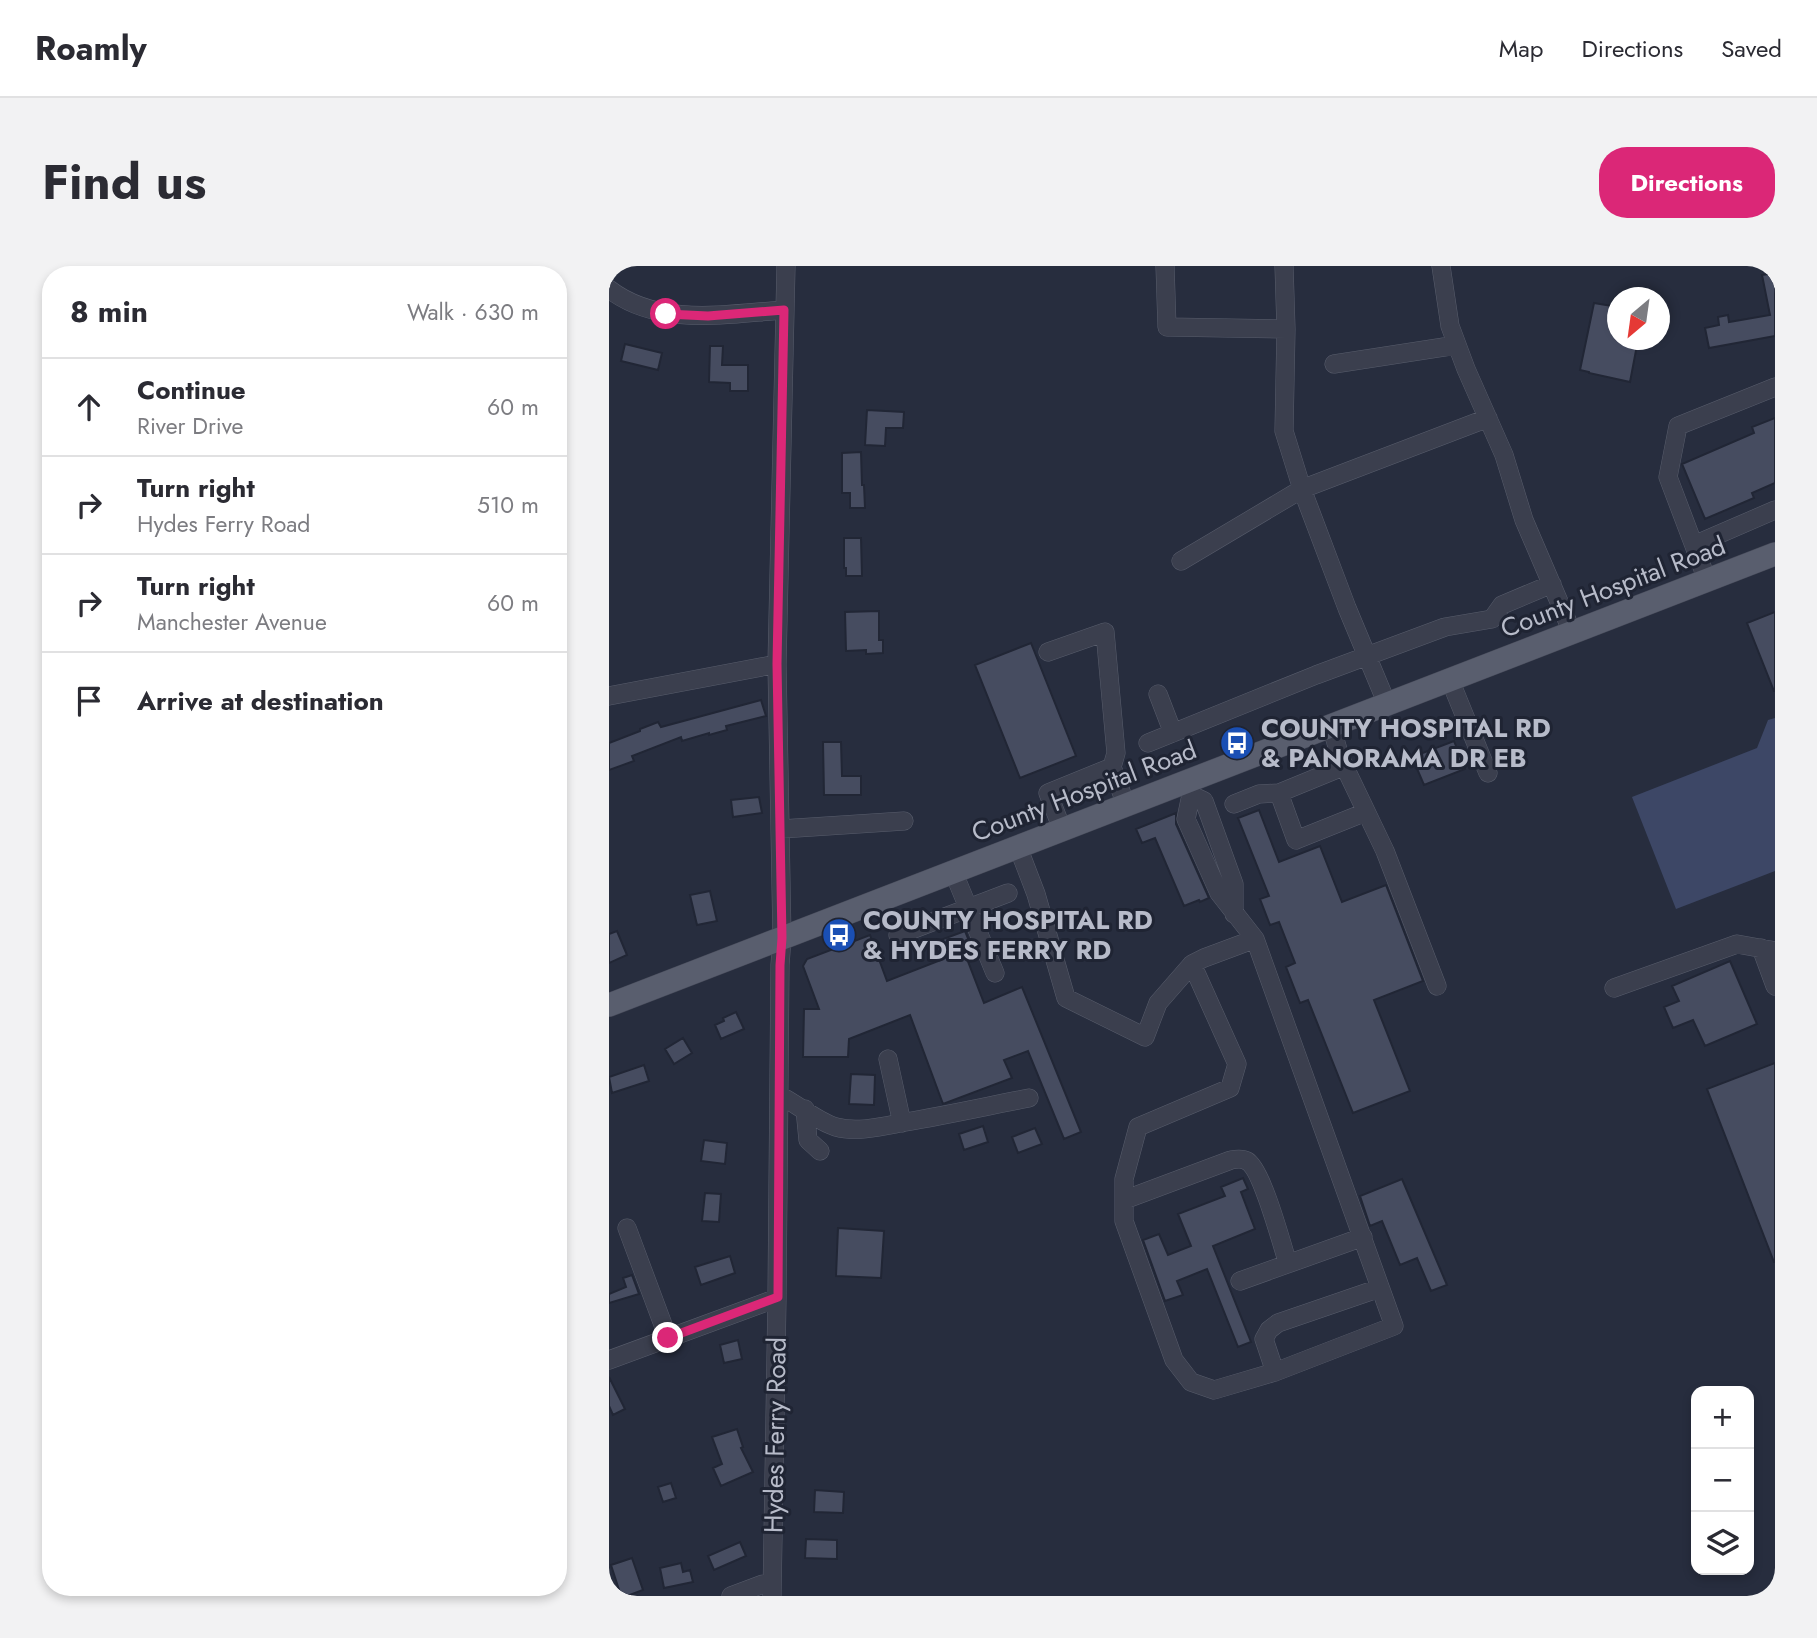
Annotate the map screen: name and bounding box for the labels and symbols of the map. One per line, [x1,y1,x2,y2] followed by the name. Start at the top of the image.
[1607,287,1670,350] north arrow
[650,298,681,329] route start
[1495,527,1731,647] street label: County Hospital Road
[1261,709,1551,777] place label: COUNTY HOSPITAL RD & PANORAMA DR EB
[1218,724,1256,762] bus stop icon: COUNTY HOSPITAL RD & PANORAMA DR EB
[966,731,1202,851] street label: County Hospital Road
[863,901,1153,969] place label: COUNTY HOSPITAL RD & HYDES FERRY RD
[820,916,858,954] bus stop icon: COUNTY HOSPITAL RD & HYDES FERRY RD
[652,1322,683,1353] route end
[754,1337,796,1533] street label: Hydes Ferry Road

